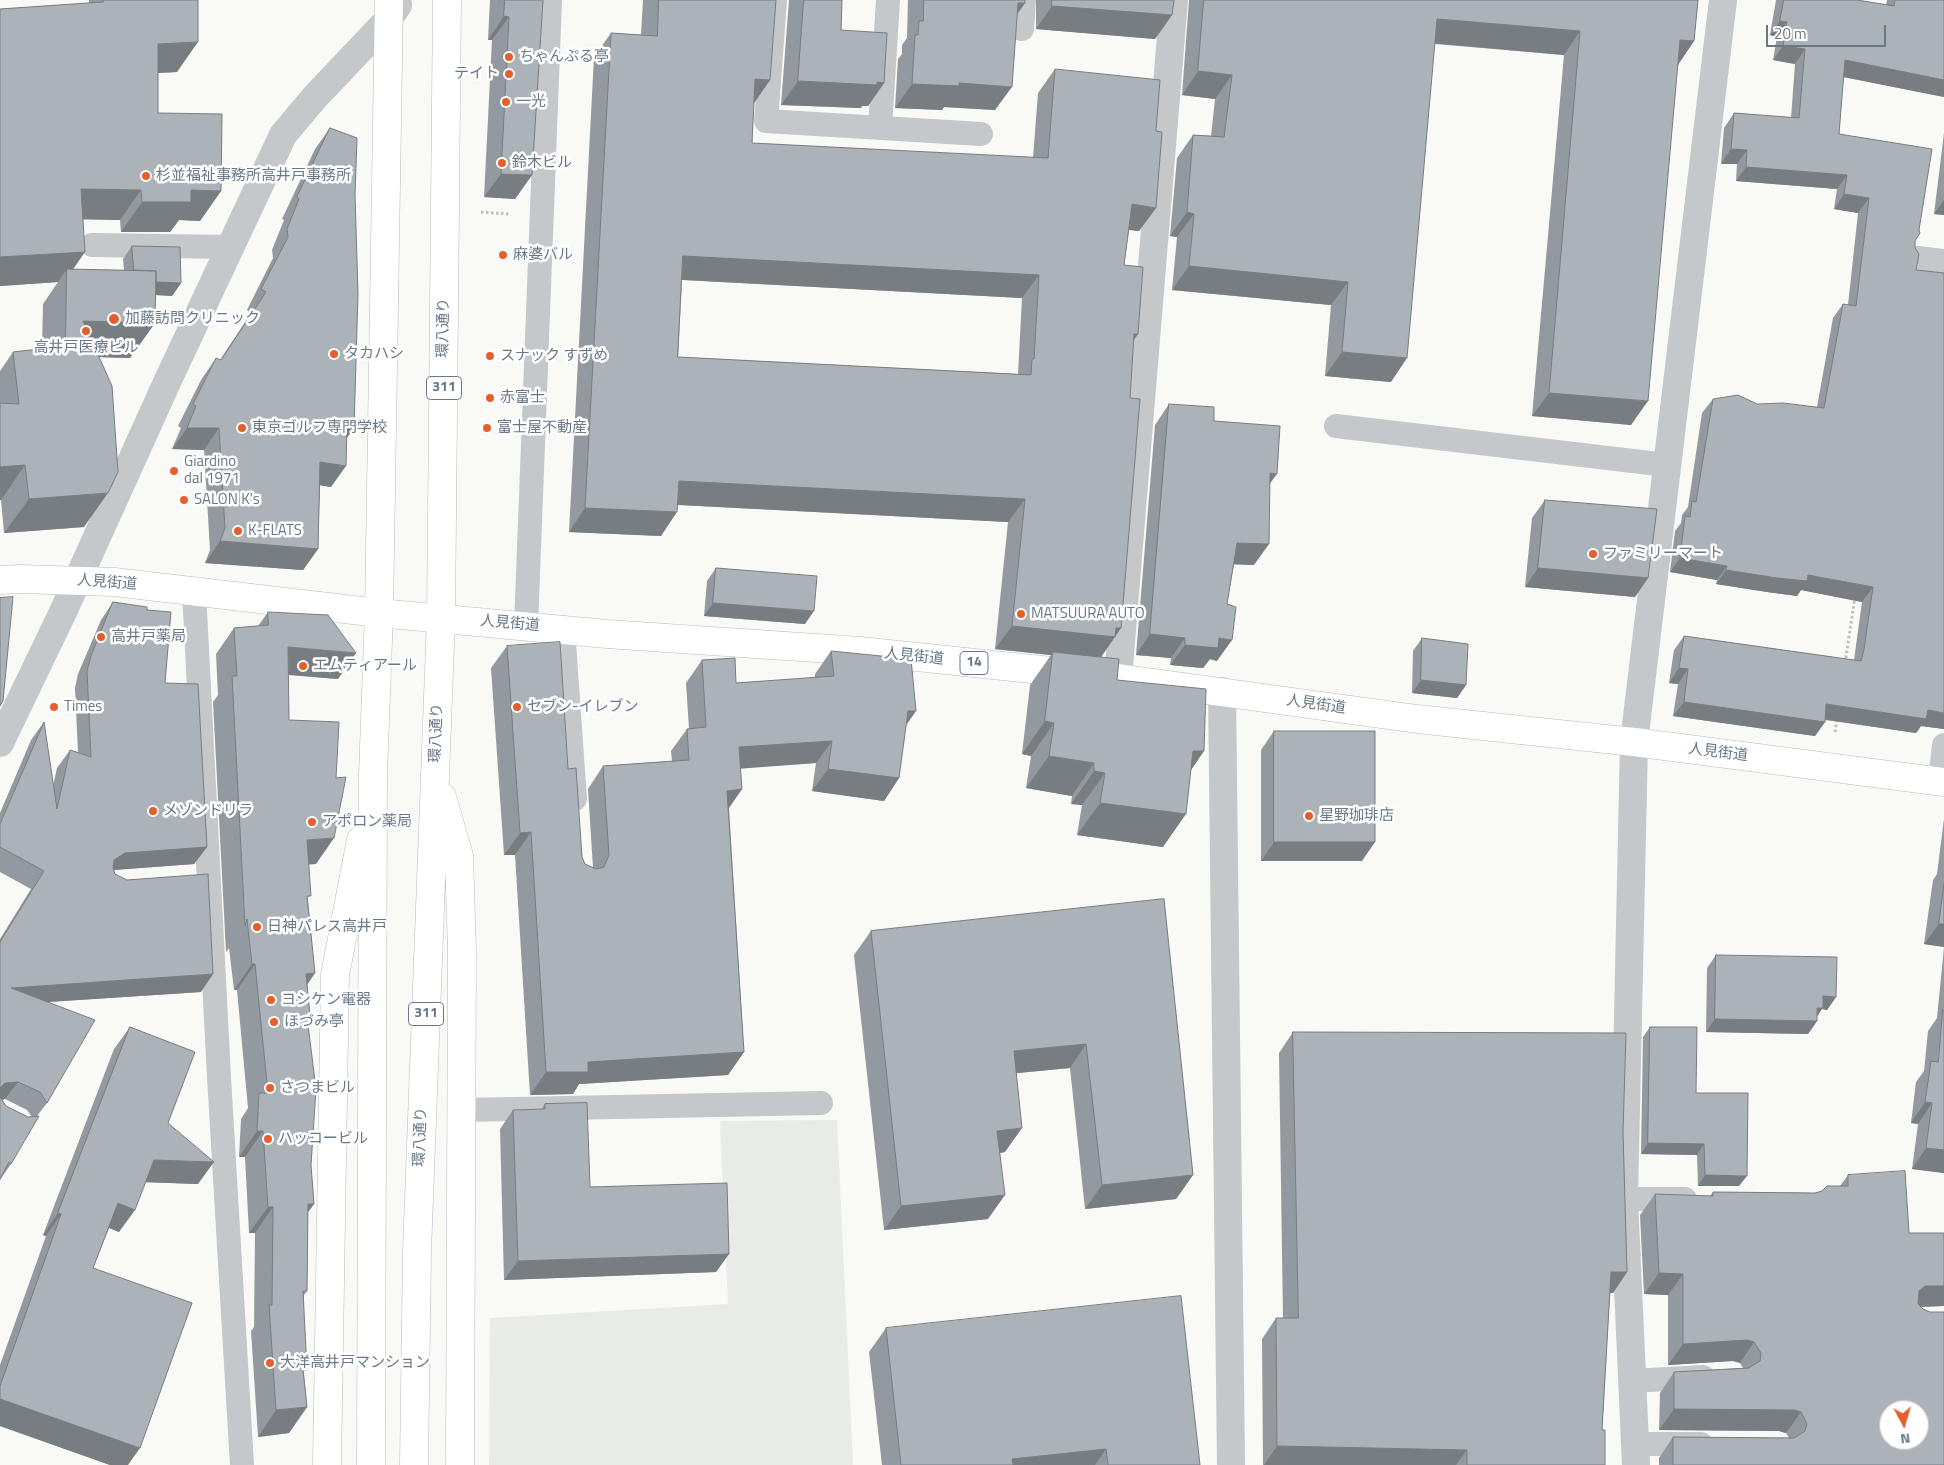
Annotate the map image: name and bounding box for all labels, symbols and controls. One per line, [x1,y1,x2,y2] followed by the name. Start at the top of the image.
[1769,15,1889,47] scale bar
[1774,22,1807,45] text: 20 m
[519,48,609,66] place label: ちゃんぷる亭
[503,51,515,63] marker: ちゃんぷる亭
[454,65,499,83] place label: テイト
[503,68,515,80] marker: テイト
[516,93,546,111] place label: 一光
[500,96,512,108] marker: 一光
[512,154,572,172] place label: 鈴木ビル
[496,157,508,169] marker: 鈴木ビル
[156,167,351,185] place label: 杉並福祉事務所高井戸事務所
[140,170,152,182] marker: 杉並福祉事務所高井戸事務所
[513,246,573,264] place label: 麻婆バル
[497,249,509,261] marker: 麻婆バル
[434,298,454,358] street label: 環八通り
[125,310,260,328] place label: 加藤訪問クリニック
[107,312,121,326] marker: 加藤訪問クリニック
[80,325,92,337] marker: 高井戸医療ビル
[34,339,138,357] place label: 高井戸医療ビル
[344,345,404,363] place label: タカハシ
[500,347,608,365] place label: スナック すずめ
[328,348,340,360] marker: タカハシ
[484,350,496,362] marker: スナック すずめ
[426,376,462,399] road number: 311
[500,389,545,407] place label: 赤富士
[484,392,496,404] marker: 赤富士
[252,419,387,437] place label: 東京ゴルフ専門学校
[497,419,587,437] place label: 富士屋不動産
[236,422,248,434] marker: 東京ゴルフ専門学校
[481,422,493,434] marker: 富士屋不動産
[184,453,240,488] place label: Giardino dal 1971
[168,465,180,477] marker: Giardino dal 1971
[194,491,260,509] place label: SALON K's
[178,494,190,506] marker: SALON K's
[248,522,302,540] place label: K-FLATS
[232,525,244,537] marker: K-FLATS
[1603,545,1723,563] place label: ファミリーマート
[1587,548,1599,560] marker: ファミリーマート
[76,572,138,594] street label: 人見街道
[1031,605,1145,623] place label: MATSUURA AUTO
[1015,608,1027,620] marker: MATSUURA AUTO
[479,612,541,636] street label: 人見街道
[111,628,186,646] place label: 高井戸薬局
[95,631,107,643] marker: 高井戸薬局
[883,645,945,669] street label: 人見街道
[960,651,988,674] road number: 14
[313,657,417,675] place label: エムティアール
[297,660,309,672] marker: エムティアール
[1285,692,1347,718] street label: 人見街道
[64,698,102,716] place label: Times
[527,698,639,716] place label: セブン-イレブン
[48,701,60,713] marker: Times
[511,701,523,713] marker: セブン-イレブン
[427,703,447,763] street label: 環八通り
[1687,740,1749,766] street label: 人見街道
[163,802,253,820] place label: メゾンドリラ
[147,805,159,817] marker: メゾンドリラ
[1319,807,1394,825] place label: 星野珈琲店
[1303,810,1315,822] marker: 星野珈琲店
[322,813,412,831] place label: アポロン薬局
[306,816,318,828] marker: アポロン薬局
[267,918,387,936] place label: 日神パレス高井戸
[251,921,263,933] marker: 日神パレス高井戸
[281,991,371,1009] place label: ヨシケン電器
[265,994,277,1006] marker: ヨシケン電器
[408,1002,444,1026] road number: 311
[284,1013,344,1031] place label: ほづみ亭
[268,1016,280,1028] marker: ほづみ亭
[280,1079,355,1097] place label: さつまビル
[264,1082,276,1094] marker: さつまビル
[411,1107,431,1167] street label: 環八通り
[278,1130,368,1148] place label: ハッコービル
[262,1133,274,1145] marker: ハッコービル
[280,1354,430,1372] place label: 大洋高井戸マンション
[264,1357,276,1369] marker: 大洋高井戸マンション
[1879,1400,1929,1450] north arrow
[1900,1428,1911,1450] text: N

